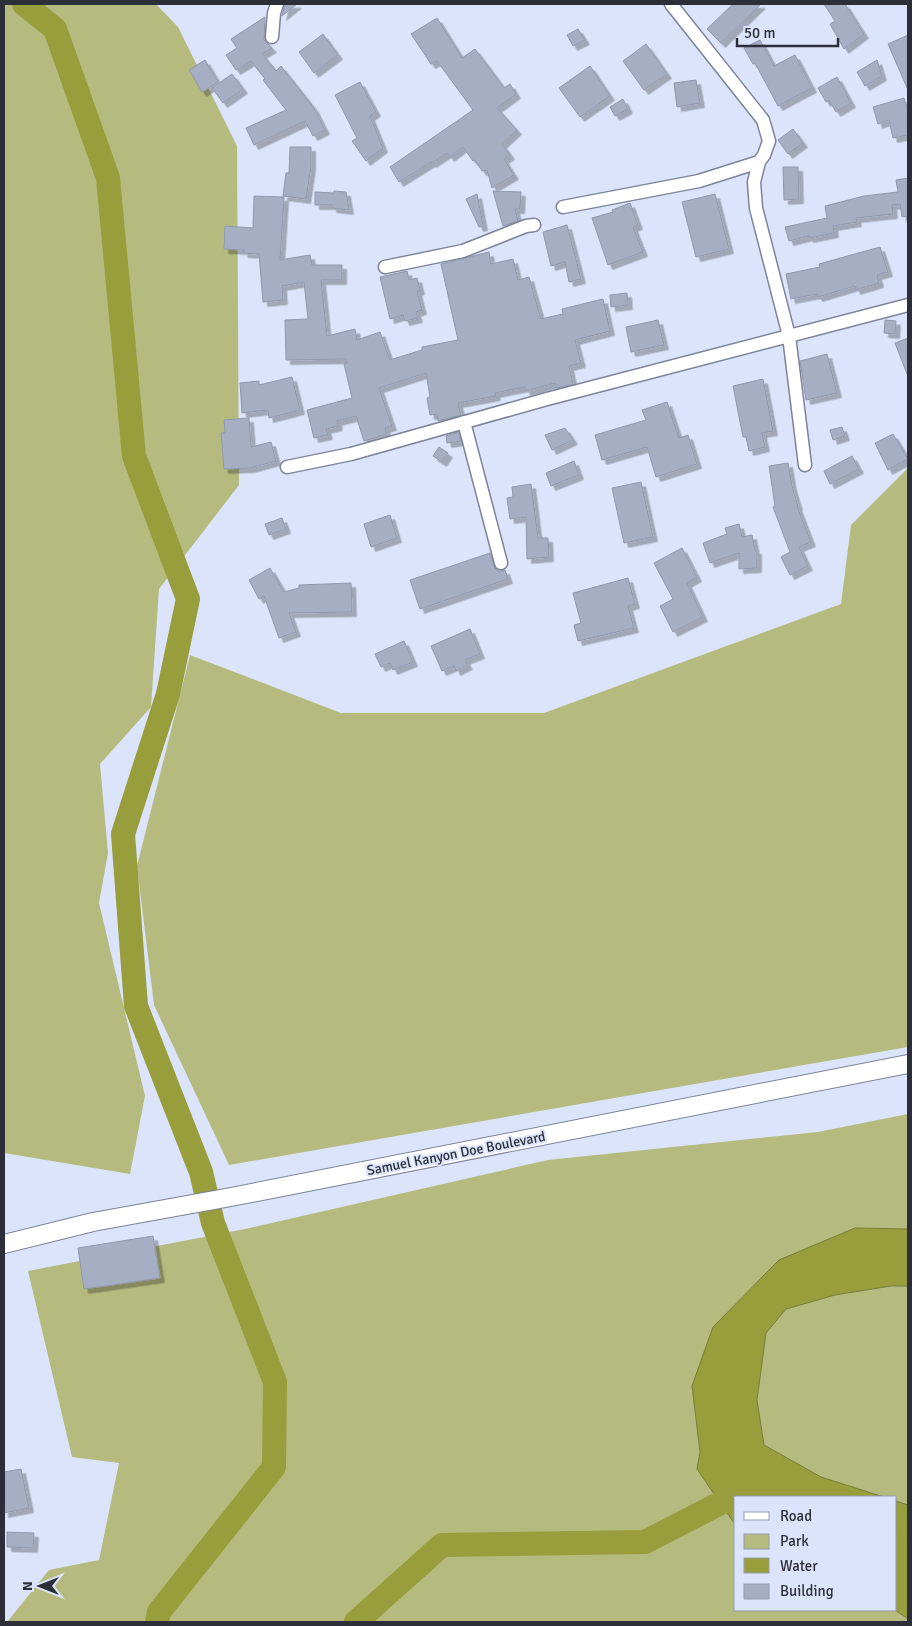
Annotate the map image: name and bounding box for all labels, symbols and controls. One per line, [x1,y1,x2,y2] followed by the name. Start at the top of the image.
[737,15,838,47] scale bar
[744,24,775,42] text: 50 m
[365,1128,547,1179] street label: Samuel Kanyon Doe Boulevard
[734,1496,897,1611] legend
[780,1507,812,1525] text: Road
[780,1532,809,1550] text: Park
[780,1557,818,1575] text: Water
[15,1561,65,1611] north arrow
[19,1581,36,1591] text: N
[780,1582,834,1600] text: Building

